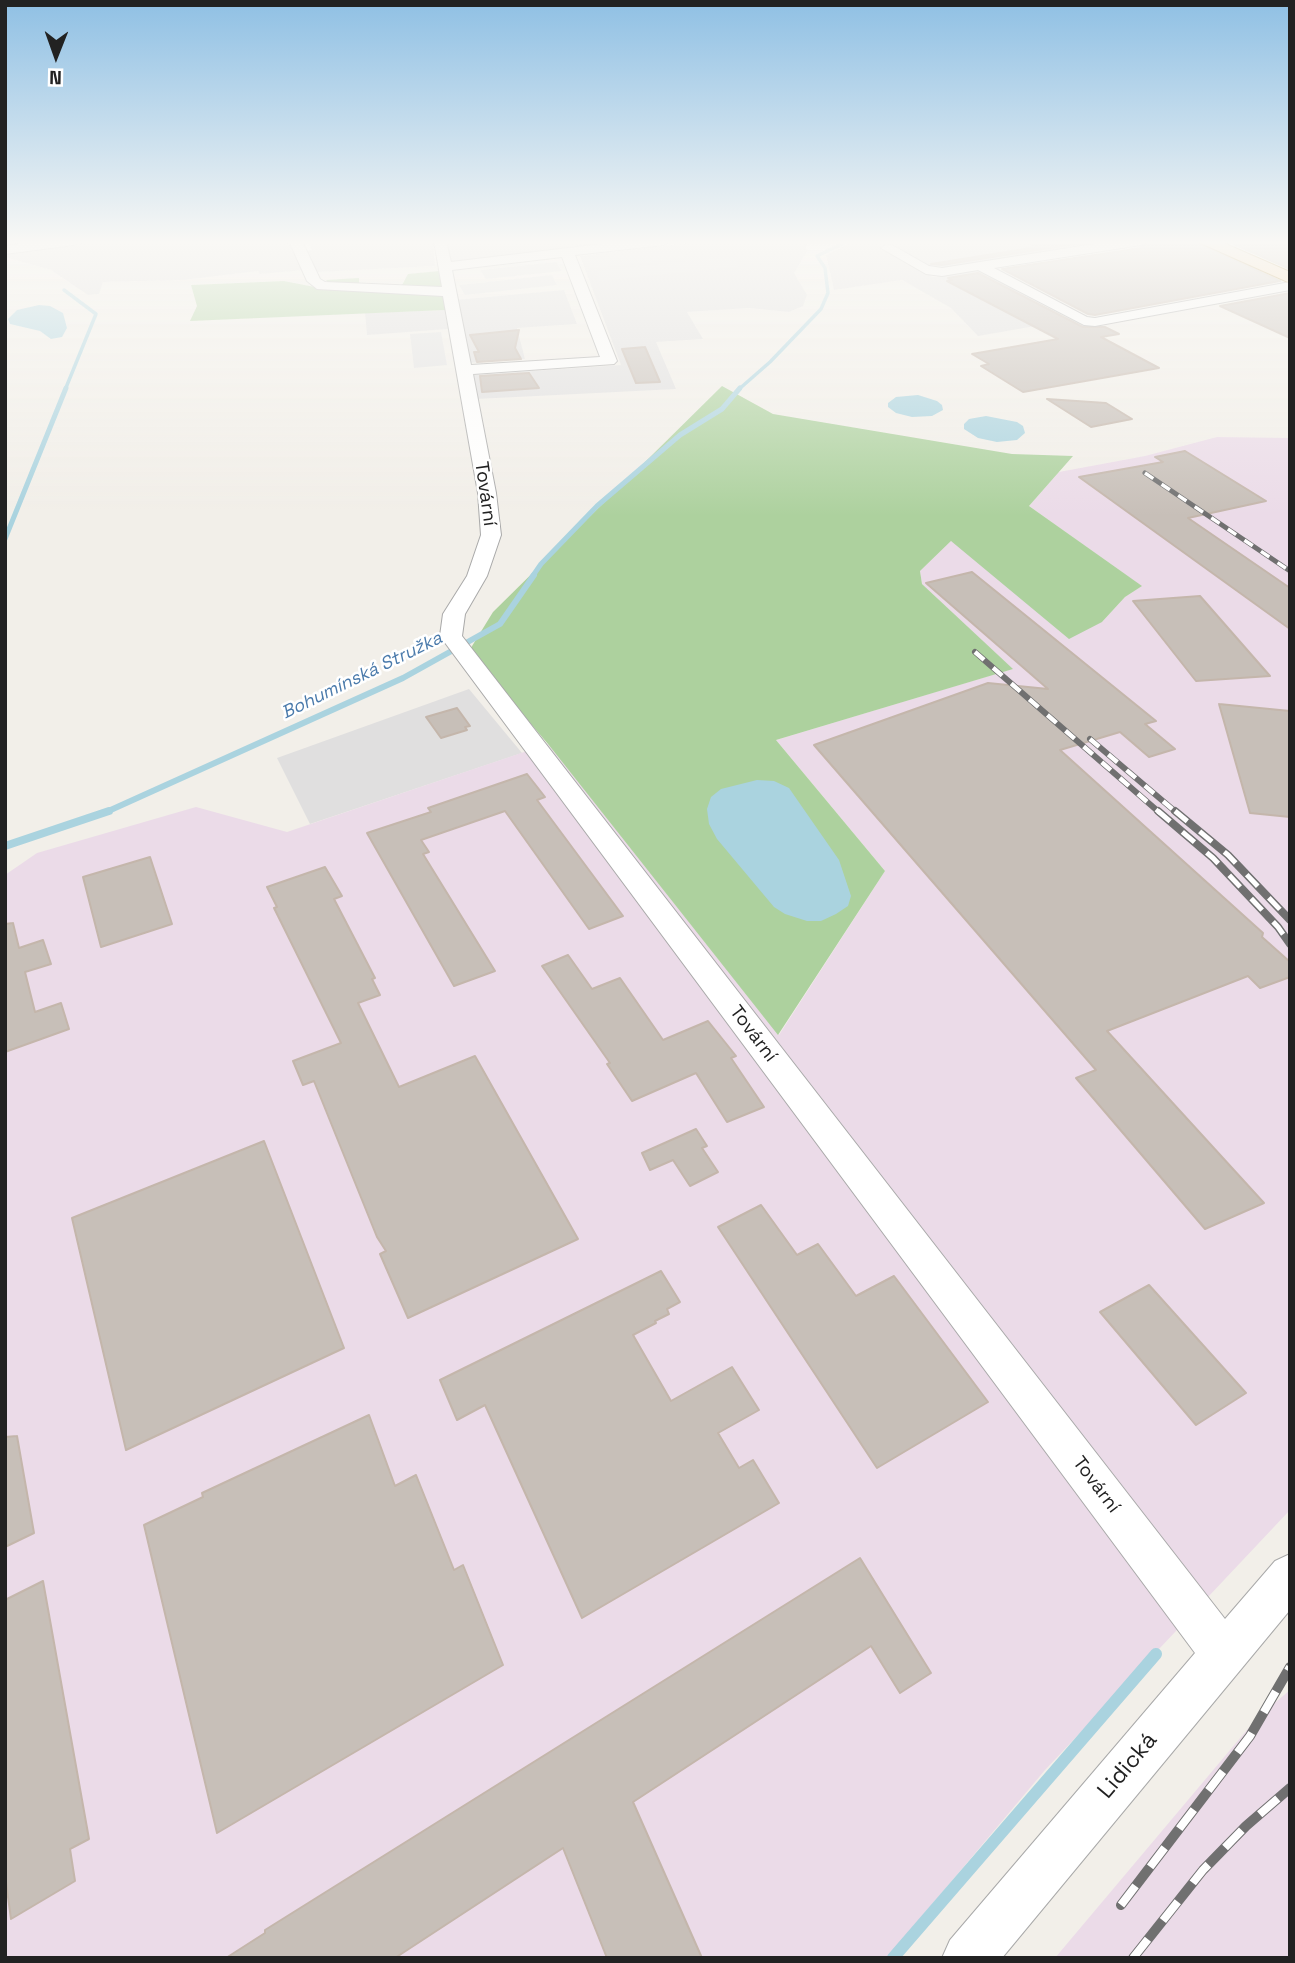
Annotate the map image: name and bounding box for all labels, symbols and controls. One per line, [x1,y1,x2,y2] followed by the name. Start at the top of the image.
[21,21,91,91] north arrow
[49,65,62,90] text: N
[469,460,501,528] street label: Tovární
[278,628,446,724] water label: Bohumínská Stružka
[724,1001,782,1067] street label: Tovární
[1067,1452,1125,1518] street label: Tovární
[1092,1727,1164,1805] street label: Lidická

